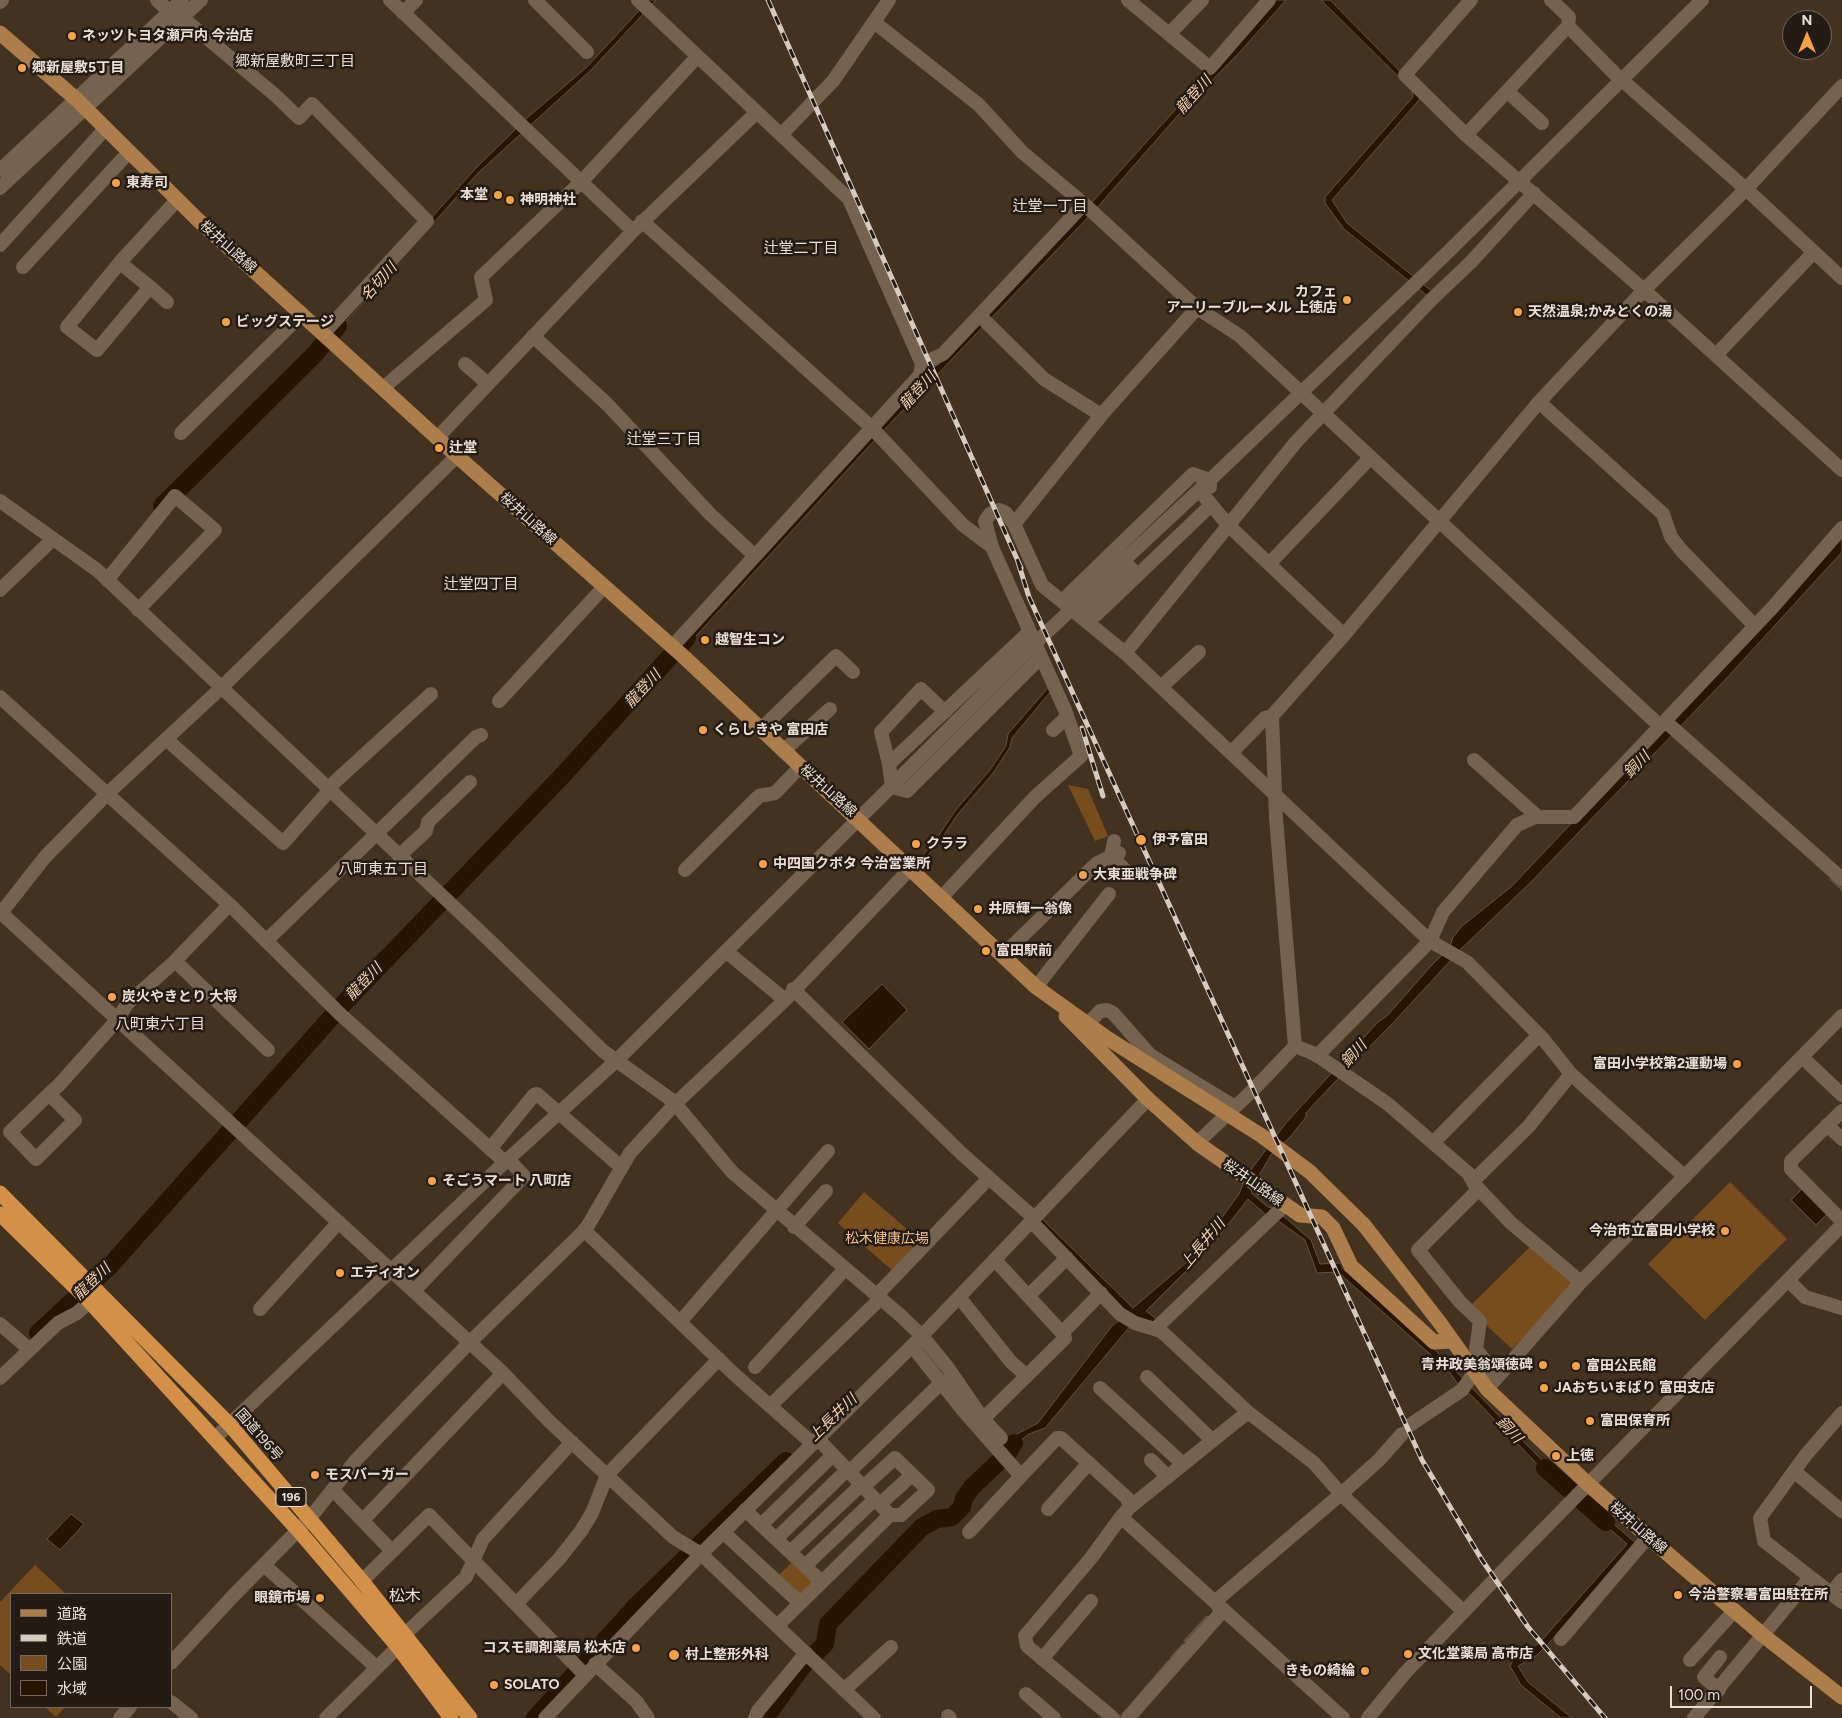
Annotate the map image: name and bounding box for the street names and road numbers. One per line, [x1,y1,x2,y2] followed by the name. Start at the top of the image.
[196,217,260,277] street label: 桜井山路線
[496,489,560,549] street label: 桜井山路線
[796,761,860,821] street label: 桜井山路線
[1220,1156,1286,1210] street label: 桜井山路線
[232,1405,286,1465] street label: 国道196号
[276,1488,306,1506] road number: 196
[1606,1499,1670,1557] street label: 桜井山路線

